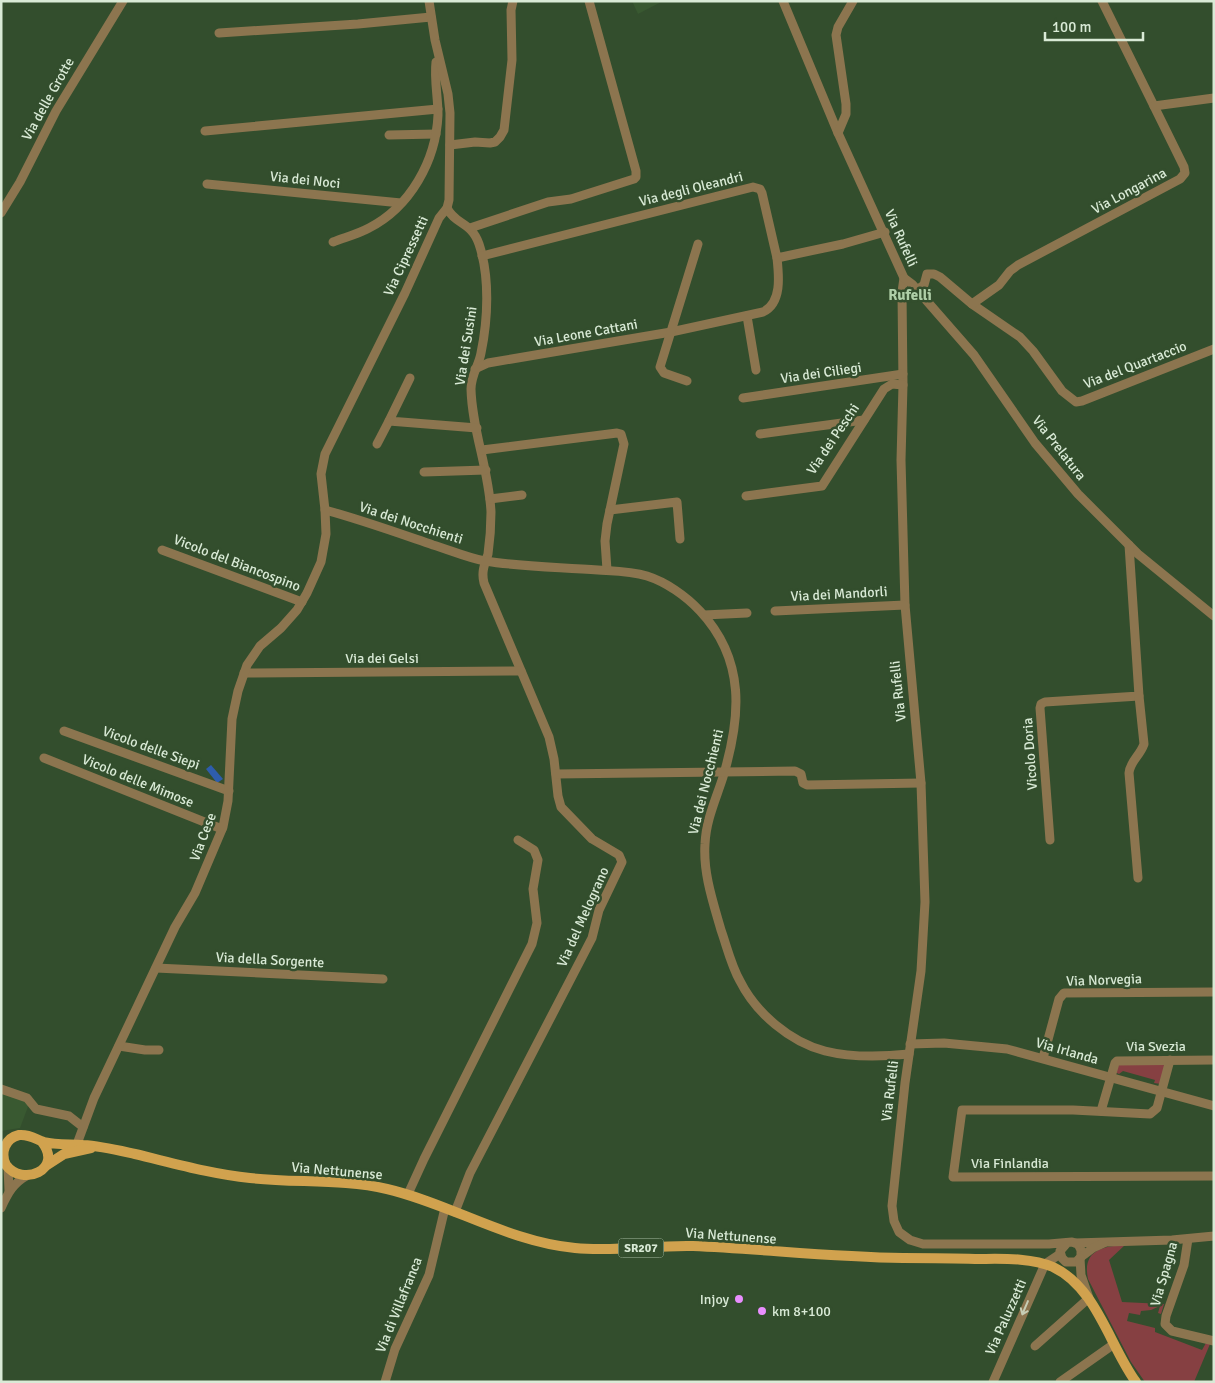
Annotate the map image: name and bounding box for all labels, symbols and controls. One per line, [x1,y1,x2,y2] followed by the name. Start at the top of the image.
[1045,10,1142,42] scale bar
[1052,18,1092,36] text: 100 m
[18,55,78,143] street label: Via delle Grotte
[1089,164,1169,218] street label: Via Longarina
[269,168,341,192] street label: Via dei Noci
[637,168,745,210] street label: Via degli Oleandri
[881,207,921,269] street label: Via Rufelli
[380,213,432,299] street label: Via Cipressetti
[888,286,932,304] district label: Rufelli
[451,305,481,387] street label: Via dei Susini
[533,316,639,350] street label: Via Leone Cattani
[1081,337,1189,393] street label: Via del Quartaccio
[779,359,863,387] street label: Via dei Ciliegi
[803,400,863,478] street label: Via dei Peschi
[1028,412,1090,484] street label: Via Prelatura
[357,498,465,548] street label: Via dei Nocchienti
[171,531,303,595] street label: Vicolo del Biancospino
[790,583,888,605] street label: Via dei Mandorli
[345,650,419,667] street label: Via dei Gelsi
[886,660,910,722] street label: Via Rufelli
[1019,717,1041,791] street label: Vicolo Doria
[100,723,202,773] street label: Vicolo delle Siepi
[685,728,727,836] street label: Via dei Nocchienti
[80,751,196,811] street label: Vicolo delle Mimose
[186,810,220,864] street label: Via Cese
[553,864,613,970] street label: Via del Melograno
[215,949,325,971] street label: Via della Sorgente
[1066,970,1142,990] street label: Via Norvegia
[1034,1034,1100,1068] street label: Via Irlanda
[1126,1038,1186,1055] street label: Via Svezia
[878,1060,902,1122] street label: Via Rufelli
[971,1155,1049,1172] street label: Via Finlandia
[291,1159,383,1183] street label: Via Nettunense
[685,1224,777,1248] street label: Via Nettunense
[618,1238,664,1258] road number: SR207
[1147,1240,1181,1308] street label: Via Spagna
[372,1255,426,1355] street label: Via di Villafranca
[982,1276,1030,1358] street label: Via Paluzzetti
[700,1291,729,1308] place label: Injoy
[733,1293,745,1305] marker: Injoy
[1020,1301,1029,1316] one-way arrow
[772,1303,831,1320] place label: km 8+100
[756,1305,768,1317] marker: km 8+100

